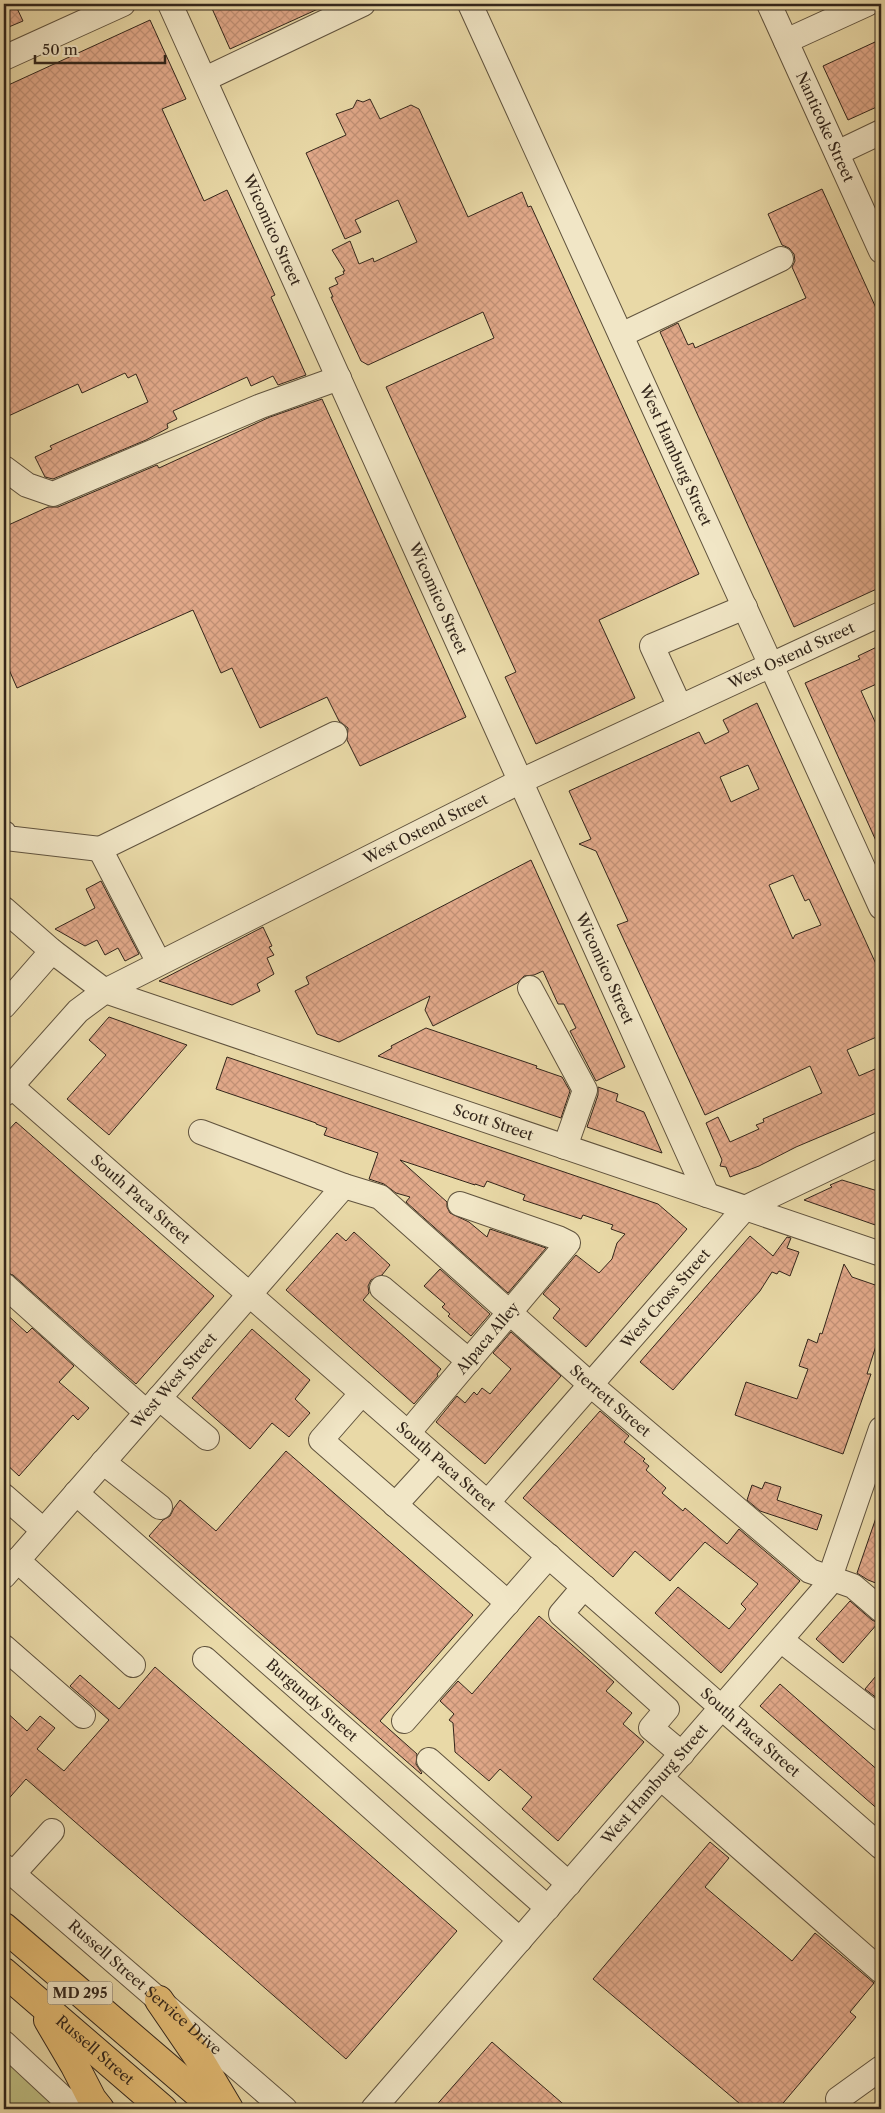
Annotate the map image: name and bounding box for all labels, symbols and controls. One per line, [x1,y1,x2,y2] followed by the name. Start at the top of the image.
[35,32,165,64] scale bar
[42,40,78,59] text: 50 m
[792,68,859,186] street label: Nanticoke Street
[239,170,306,289] street label: Wicomico Street
[635,381,717,529] street label: West Hamburg Street
[405,539,472,658] street label: Wicomico Street
[724,617,858,693] street label: West Ostend Street
[359,789,492,868] street label: West Ostend Street
[572,909,639,1028] street label: Wicomico Street
[451,1100,536,1145] street label: Scott Street
[87,1150,195,1248] street label: South Paca Street
[616,1244,714,1353] street label: West Cross Street
[451,1297,524,1378] street label: Alpaca Alley
[126,1328,221,1433] street label: West West Street
[566,1361,655,1441] street label: Sterrett Street
[393,1418,501,1515] street label: South Paca Street
[262,1655,362,1746] street label: Burgundy Street
[697,1684,805,1781] street label: South Paca Street
[597,1719,712,1849] street label: West Hamburg Street
[64,1917,224,2059] street label: Russell Street Service Drive
[48,1982,112,2005] road number: MD 295
[52,2012,138,2090] street label: Russell Street

